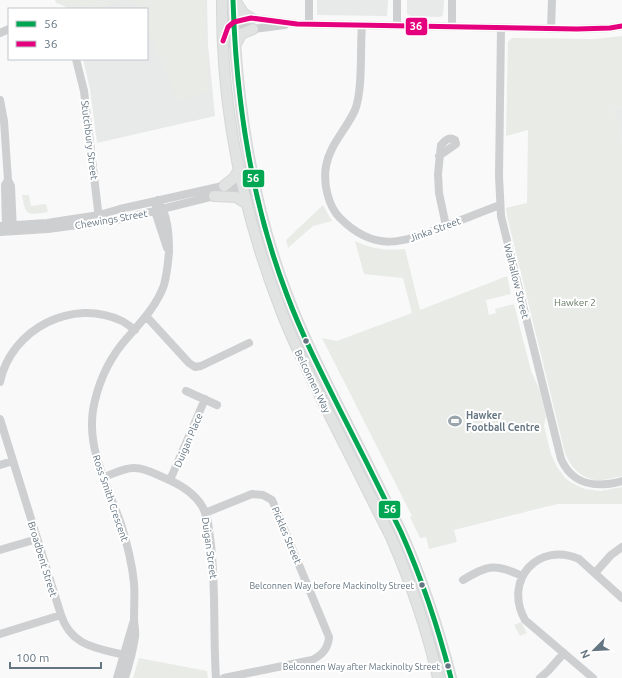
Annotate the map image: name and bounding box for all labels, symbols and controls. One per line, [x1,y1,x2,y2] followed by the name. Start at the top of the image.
[8,8,148,60] legend
[44,17,58,30] text: 56
[405,17,428,36] line badge: 36
[410,20,422,32] text: 36
[44,37,58,50] text: 36
[79,100,100,180] street label: Stutchbury Street
[242,169,265,188] line badge: 56
[247,172,259,184] text: 56
[74,208,148,231] street label: Chewings Street
[408,215,462,244] street label: Jinka Street
[502,243,531,320] street label: Walhallow Street
[554,297,596,308] park label: Hawker 2
[301,336,311,346] unlabelled marker
[293,348,333,415] street label: Belconnen Way
[466,410,540,433] place label: Hawker Football Centre
[172,411,205,469] street label: Duigan Place
[447,413,463,429] sports icon: Hawker Football Centre
[91,453,131,543] street label: Ross Smith Crescent
[378,500,401,519] line badge: 56
[384,503,396,515] text: 56
[270,505,304,565] street label: Pickles Street
[200,517,219,580] street label: Duigan Street
[26,520,59,598] street label: Broadbent Street
[417,580,427,590] marker: Belconnen Way before Mackinolty Street
[249,581,414,591] place label: Belconnen Way before Mackinolty Street
[574,630,614,670] north arrow
[10,644,101,670] scale bar
[578,648,592,660] text: N
[16,651,49,664] text: 100 m
[443,661,453,671] marker: Belconnen Way after Mackinolty Street
[283,662,440,672] place label: Belconnen Way after Mackinolty Street

